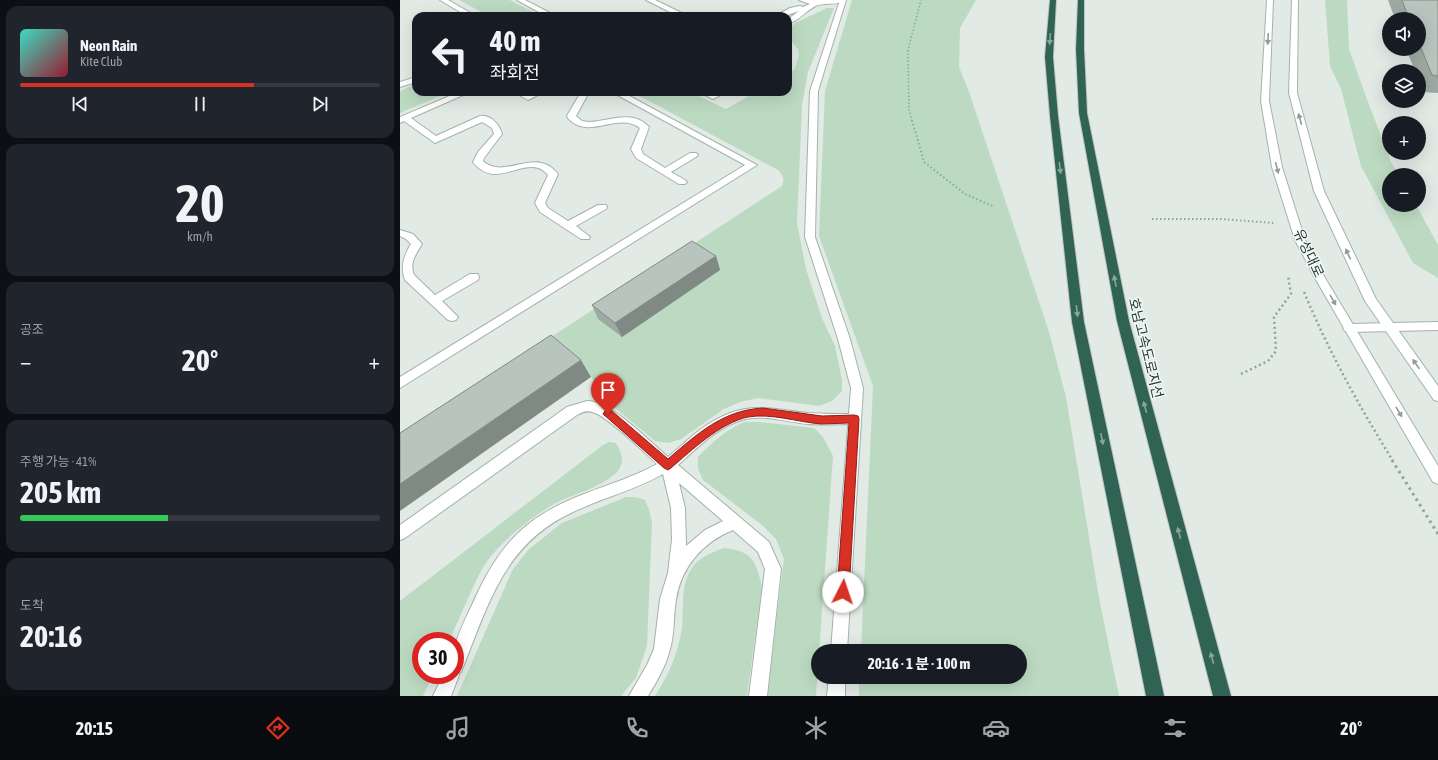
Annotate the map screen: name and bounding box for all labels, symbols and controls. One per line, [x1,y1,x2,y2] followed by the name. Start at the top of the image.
[1382,12,1426,212] map controls
[1382,12,1426,56] button: sound
[490,25,540,57] text: 40 m
[424,28,476,80] icon: left
[1047,33,1054,45] one-way arrow
[1265,33,1271,46] one-way arrow
[80,37,137,54] text: Neon Rain
[80,54,122,69] text: Kite Club
[490,62,540,83] text: 좌회전
[1382,64,1426,108] button: layers
[69,93,91,115] icon: previous
[189,93,211,115] icon: pause
[309,93,331,115] icon: next
[1297,112,1303,124] one-way arrow
[1382,116,1426,160] button: +
[1057,162,1063,174] one-way arrow
[1275,162,1281,174] one-way arrow
[1382,168,1426,212] button: −
[176,173,224,233] text: 20
[1291,226,1327,280] street label: 유성대로
[187,229,213,244] text: km/h
[1345,248,1351,259] one-way arrow
[1112,275,1118,287] one-way arrow
[1329,294,1336,306] one-way arrow
[1126,296,1166,400] street label: 호남고속도로지선
[1074,305,1080,317] one-way arrow
[20,322,44,337] text: 공조
[182,343,218,377] text: 20°
[20,348,31,374] text: −
[369,348,380,374] text: +
[1412,359,1420,370] one-way arrow
[591,373,625,414] pin
[597,379,619,401] icon: arrive
[1142,401,1148,413] one-way arrow
[1395,406,1402,418] one-way arrow
[1099,433,1105,445] one-way arrow
[20,454,96,469] text: 주행 가능 · 41%
[20,475,101,509] text: 205 km
[1176,526,1182,538] one-way arrow
[822,571,864,613] position arrow
[20,598,44,613] text: 도착
[20,619,82,653] text: 20:16
[412,632,464,684] speed limit sign: 30
[1209,652,1215,664] one-way arrow
[868,655,970,672] text: 20:16 · 1 분 · 100 m
[264,714,292,742] icon: directions
[444,714,472,742] icon: music
[623,714,651,742] icon: phone
[802,714,830,742] icon: climate
[982,714,1010,742] icon: car
[1161,714,1189,742] icon: filters
[76,718,113,739] text: 20:15
[1340,718,1362,739] text: 20°

